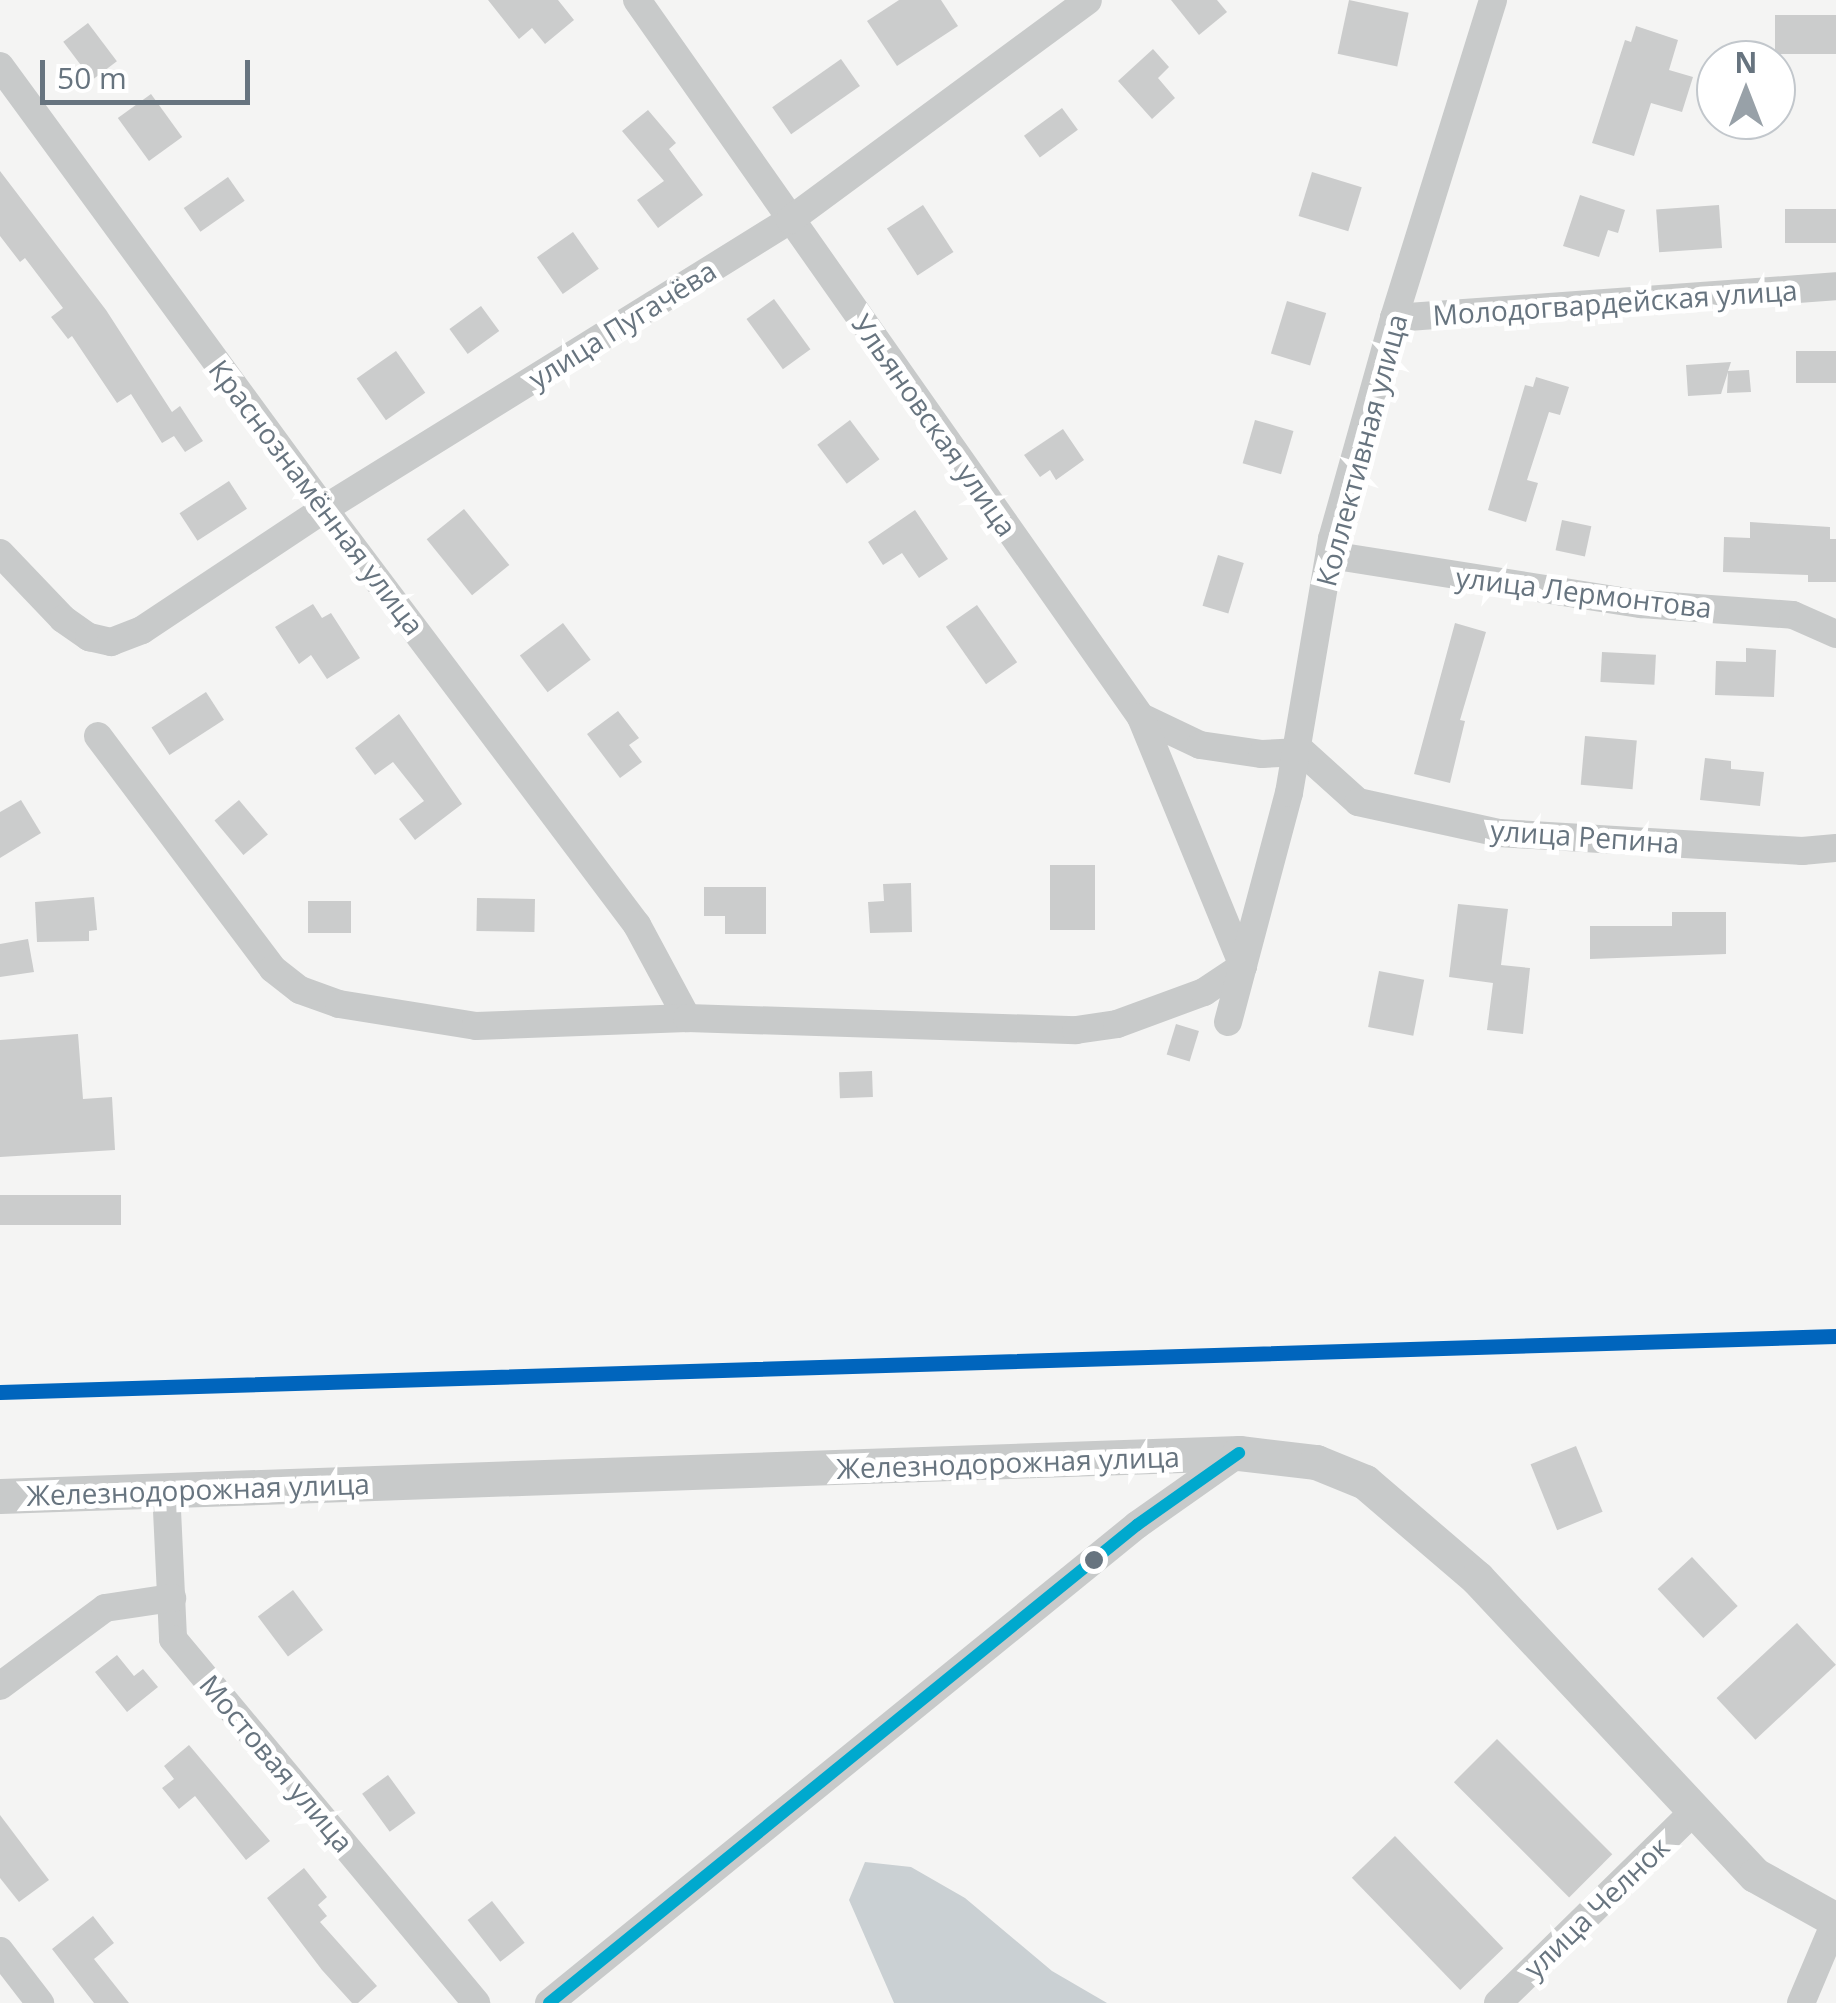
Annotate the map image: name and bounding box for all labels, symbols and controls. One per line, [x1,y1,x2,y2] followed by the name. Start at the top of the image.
[45,40,255,102] scale bar
[1696,40,1796,140] north arrow
[1735,43,1757,81] text: N
[57,57,127,98] text: 50 m
[522,253,722,395] street label: улица Пугачёва
[1432,272,1798,332] street label: Молодогвардейская улица
[846,308,1024,542] street label: Ульяновская улица
[1309,310,1413,590] street label: Коллективная улица
[203,353,431,641] street label: Краснознамённая улица
[1454,560,1714,624] street label: улица Лермонтова
[1489,813,1681,859] street label: улица Репина
[836,1439,1180,1485] street label: Железнодорожная улица
[26,1466,370,1512] street label: Железнодорожная улица
[1084,1550,1104,1570] unlabelled marker
[193,1668,361,1858] street label: Мостовая улица
[1517,1829,1675,1985] street label: улица Челнок

